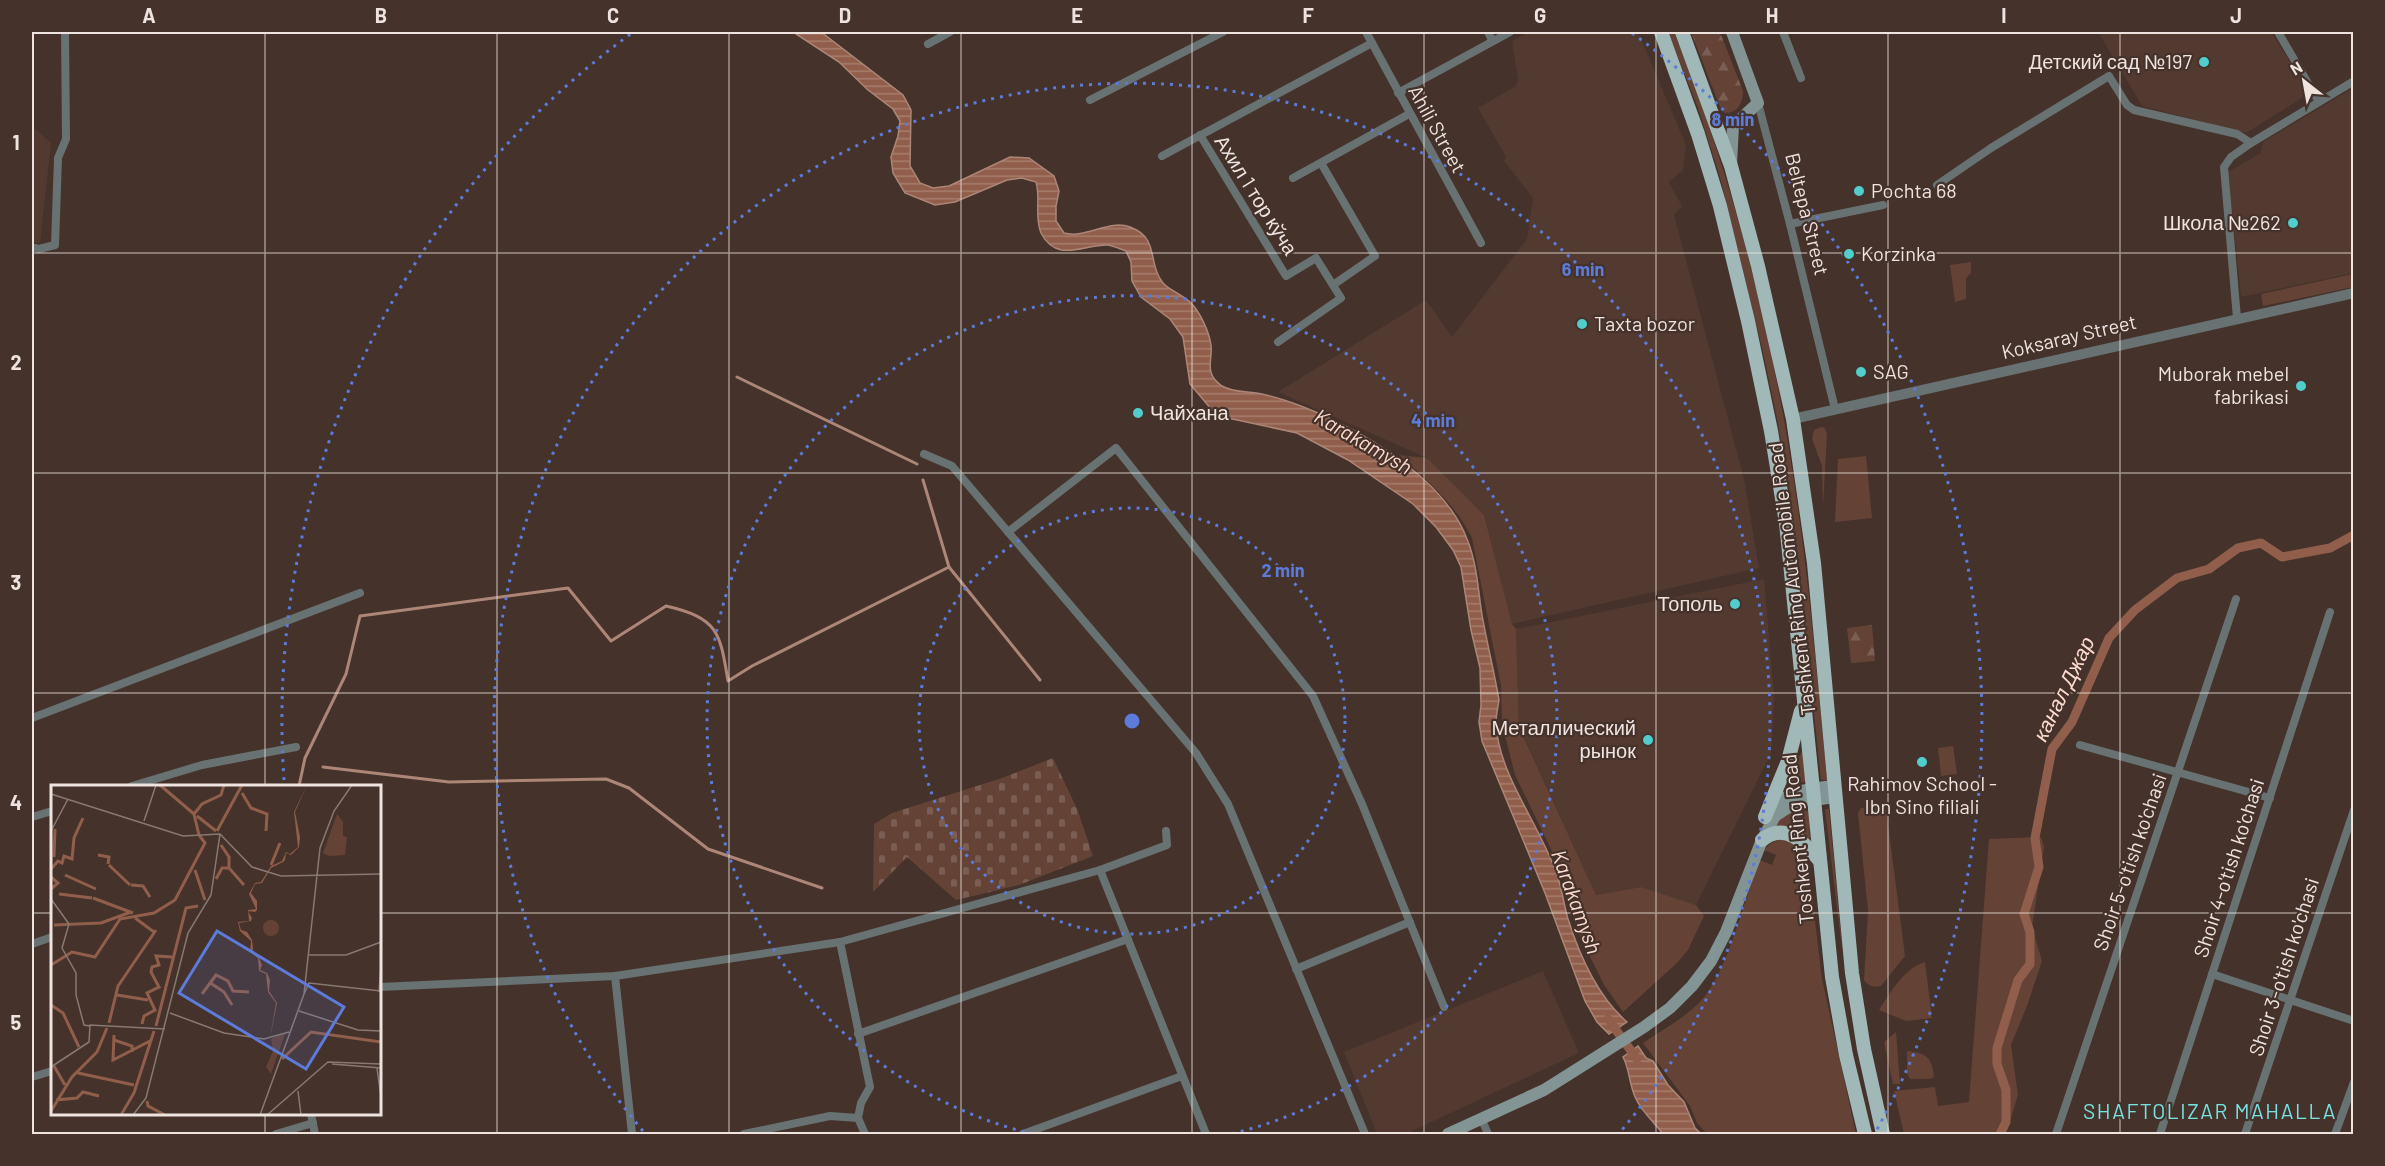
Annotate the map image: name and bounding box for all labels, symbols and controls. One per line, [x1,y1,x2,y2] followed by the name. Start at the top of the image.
[142,3,156,27] text: A
[375,3,387,27] text: B
[607,3,619,27] text: C
[839,3,851,27] text: D
[1071,3,1083,27] text: E
[1302,3,1314,27] text: F
[1534,3,1546,27] text: G
[1766,3,1778,27] text: H
[2001,3,2007,27] text: I
[2230,3,2242,27] text: J
[2029,49,2193,73] place label: Детский сад №197
[2274,51,2334,111] north arrow
[2197,55,2211,69] marker: Детский сад №197
[2287,57,2305,79] text: N
[1404,81,1472,176] street label: Ahili Street
[1712,108,1754,130] text: 8 min
[12,130,20,154] text: 1
[1210,130,1304,260] street label: Ахил 1 тор кўча
[1781,150,1835,277] street label: Beltepa Street
[1871,178,1957,202] place label: Pochta 68
[1852,184,1866,198] marker: Pochta 68
[2163,210,2281,234] place label: Школа №262
[2286,216,2300,230] marker: Школа №262
[1861,241,1936,265] place label: Korzinka
[1842,247,1856,261] marker: Korzinka
[1562,258,1604,280] text: 6 min
[1999,309,2139,363] street label: Koksaray Street
[1594,311,1695,335] place label: Taxta bozor
[1575,317,1589,331] marker: Taxta bozor
[10,350,22,374] text: 2
[1873,359,1909,383] place label: SAG
[2158,361,2289,408] place label: Muborak mebel fabrikasi
[1854,365,1868,379] marker: SAG
[2294,379,2308,393] marker: Muborak mebel fabrikasi
[1150,400,1230,424] place label: Чайхана
[1310,403,1417,479] water label: Karakamysh
[1131,406,1145,420] marker: Чайхана
[1411,409,1455,431] text: 4 min
[1762,441,1820,717] street label: Tashkent Ring Automobile Road
[1261,559,1305,581] text: 2 min
[11,570,21,594] text: 3
[1658,591,1723,615] place label: Тополь
[1728,597,1742,611] marker: Тополь
[2027,632,2099,745] water label: канал Джар
[1122,711,1142,731] centre of rings
[1491,715,1636,762] place label: Металлический рынок
[1641,733,1655,747] marker: Металлический рынок
[1776,753,1818,925] street label: Toshkent Ring Road
[1915,755,1929,769] marker: Rahimov School - Ibn Sino filiali
[2087,770,2171,953] street label: Shoir 5-o'tish ko'chasi
[1847,771,1997,818] place label: Rahimov School - Ibn Sino filiali
[2188,775,2268,960] street label: Shoir 4-o'tish ko'chasi
[51,785,381,1115] inset map
[10,790,22,814] text: 4
[1547,846,1608,957] water label: Karakamysh
[2243,875,2323,1059] street label: Shoir 3-o'tish ko'chasi
[11,1010,22,1034] text: 5
[2083,1098,2337,1123] district label: SHAFTOLIZAR MAHALLA

